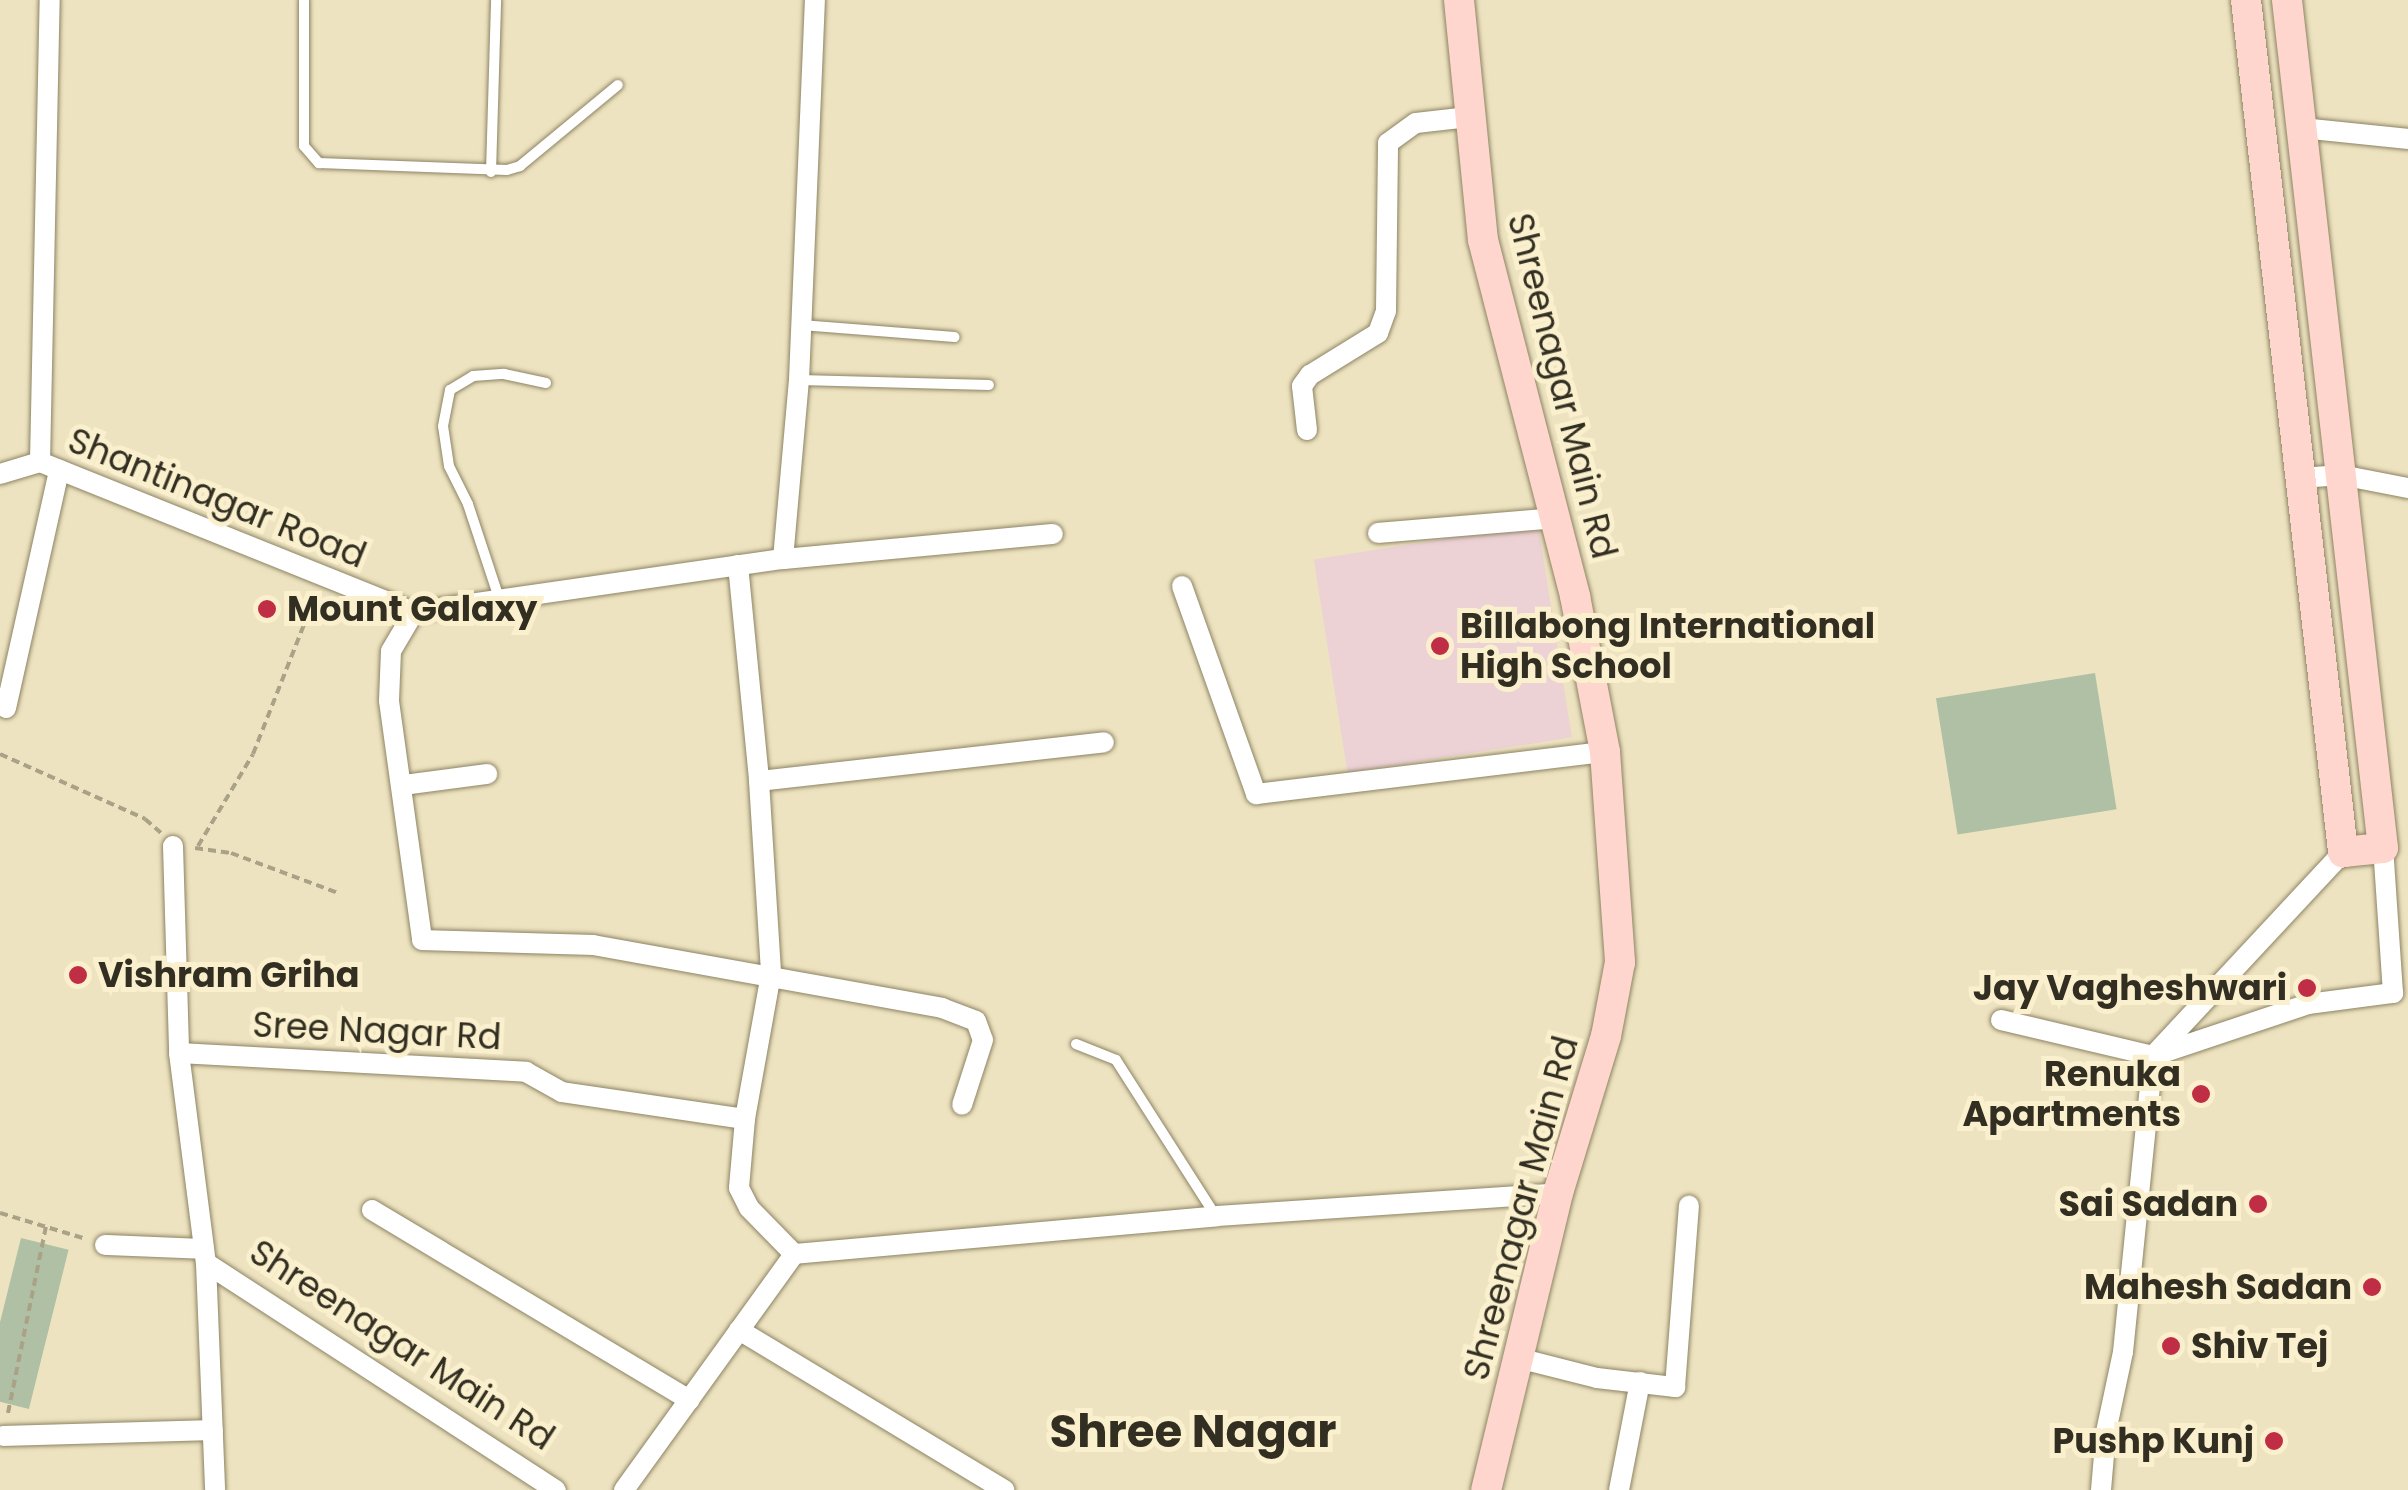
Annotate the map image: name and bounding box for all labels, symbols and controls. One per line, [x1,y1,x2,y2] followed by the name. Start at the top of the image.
[1499,209,1625,563] street label: Shreenagar Main Rd
[62,419,372,577] street label: Shantinagar Road
[287,588,537,630] place label: Mount Galaxy
[256,598,278,620] marker: Mount Galaxy
[1460,605,1875,687] place label: Billabong International High School
[1429,635,1451,657] marker: Billabong International High School
[98,954,360,996] place label: Vishram Griha
[67,964,89,986] marker: Vishram Griha
[1973,967,2287,1009] place label: Jay Vagheshwari
[2296,977,2318,999] marker: Jay Vagheshwari
[251,1004,503,1058] street label: Sree Nagar Rd
[1455,1031,1587,1385] street label: Shreenagar Main Rd
[1963,1053,2181,1135] place label: Renuka Apartments
[2190,1083,2212,1105] marker: Renuka Apartments
[2059,1183,2238,1225] place label: Sai Sadan
[2247,1193,2269,1215] marker: Sai Sadan
[242,1231,562,1459] street label: Shreenagar Main Rd
[2084,1266,2352,1308] place label: Mahesh Sadan
[2361,1276,2383,1298] marker: Mahesh Sadan
[2191,1325,2328,1367] place label: Shiv Tej
[2160,1335,2182,1357] marker: Shiv Tej
[1049,1405,1337,1459] district label: Shree Nagar
[2052,1420,2254,1462] place label: Pushp Kunj
[2263,1430,2285,1452] marker: Pushp Kunj

